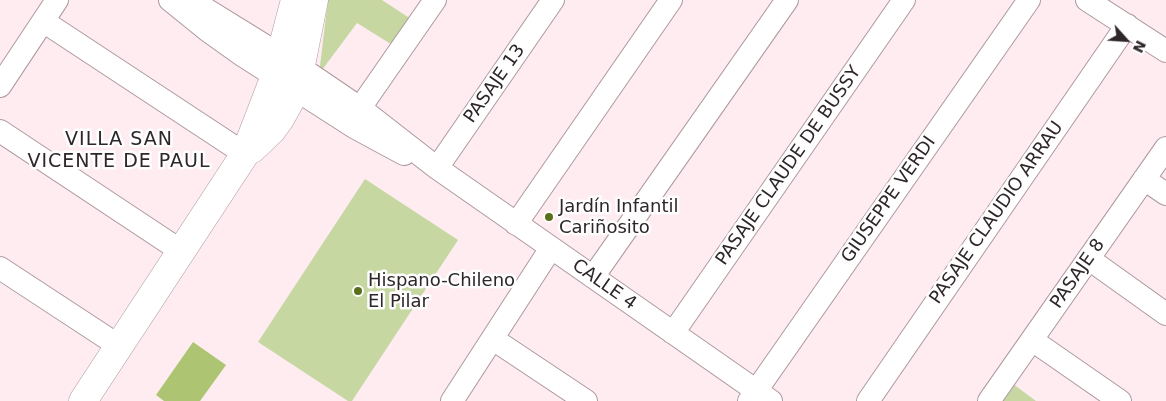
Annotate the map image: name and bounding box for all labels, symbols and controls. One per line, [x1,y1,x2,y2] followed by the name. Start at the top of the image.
[1101,15,1151,65] north arrow
[1130,38,1149,55] text: N
[460,40,530,128] street label: PASAJE 13
[712,62,866,270] street label: PASAJE CLAUDE DE BUSSY
[926,117,1068,309] street label: PASAJE CLAUDIO ARRAU
[26,129,212,173] district label: VILLA SAN VICENTE DE PAUL
[837,133,941,267] street label: GIUSEPPE VERDI
[559,196,679,238] place label: Jardín Infantil Cariñosito
[543,211,555,223] marker: Jardín Infantil Cariñosito
[1046,235,1110,313] street label: PASAJE 8
[568,255,640,315] street label: CALLE 4
[368,270,515,312] place label: Hispano-Chileno El Pilar
[352,285,364,297] marker: Hispano-Chileno El Pilar

